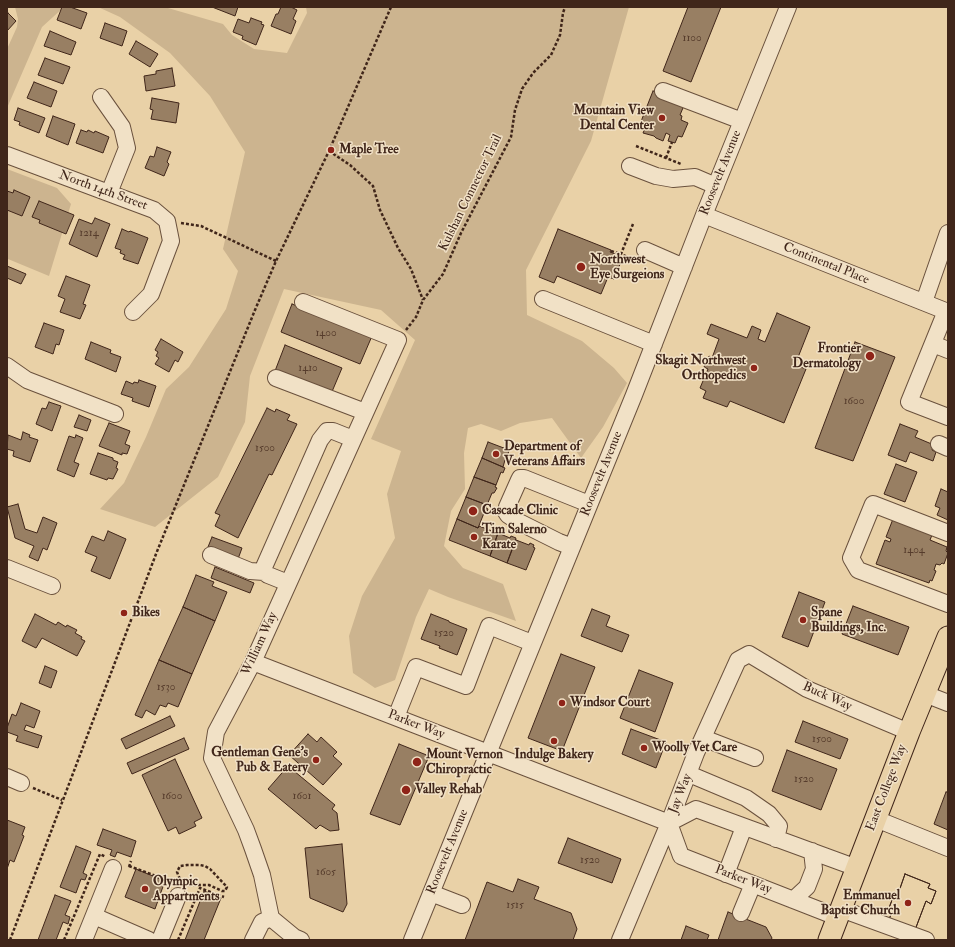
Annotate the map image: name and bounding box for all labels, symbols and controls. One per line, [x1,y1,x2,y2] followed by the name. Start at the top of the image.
[682,32,702,46] house number: 1100
[574,103,654,134] place label: Mountain View Dental Center
[657,113,667,123] marker: Mountain View Dental Center
[697,128,745,218] street label: Roosevelt Avenue
[436,132,506,254] street label: Kulshan Connector Trail
[339,142,399,158] place label: Maple Tree
[326,145,336,155] marker: Maple Tree
[57,168,149,214] street label: North 14th Street
[79,227,99,241] house number: 1214
[781,240,871,288] street label: Continental Place
[590,252,664,283] place label: Northwest Eye Surgeions
[575,261,587,273] marker: Northwest Eye Surgeions
[315,327,337,341] house number: 1400
[793,341,861,372] place label: Frontier Dermatology
[864,350,876,362] marker: Frontier Dermatology
[655,353,746,384] place label: Skagit Northwest Orthopedics
[298,362,318,376] house number: 1410
[749,363,759,373] marker: Skagit Northwest Orthopedics
[844,395,864,409] house number: 1600
[578,429,626,519] street label: Roosevelt Avenue
[504,439,585,470] place label: Department of Veterans Affairs
[255,442,275,456] house number: 1500
[491,449,501,459] marker: Department of Veterans Affairs
[482,503,558,519] place label: Cascade Clinic
[467,505,479,517] marker: Cascade Clinic
[482,522,547,553] place label: Tim Salerno Karate
[469,532,479,542] marker: Tim Salerno Karate
[903,544,925,558] house number: 1404
[132,605,160,621] place label: Bikes
[811,605,886,636] place label: Spane Buildings, Inc.
[119,608,129,618] marker: Bikes
[239,610,281,678] street label: William Way
[798,615,808,625] marker: Spane Buildings, Inc.
[434,627,454,641] house number: 1520
[800,679,854,715] street label: Buck Way
[157,681,175,695] house number: 1530
[570,695,650,711] place label: Windsor Court
[557,698,567,708] marker: Windsor Court
[385,707,447,743] street label: Parker Way
[812,733,832,747] house number: 1500
[549,736,559,746] marker: Indulge Bakery
[652,740,737,756] place label: Woolly Vet Care
[639,743,649,753] marker: Woolly Vet Care
[863,743,911,833] street label: East College Way
[211,745,308,776] place label: Gentleman Gene's Pub & Eatery
[426,747,503,778] place label: Mount Vernon Chiropractic
[515,747,593,763] place label: Indulge Bakery
[311,755,321,765] marker: Gentleman Gene's Pub & Eatery
[411,756,423,768] marker: Mount Vernon Chiropractic
[666,772,696,816] street label: Jay Way
[794,773,814,787] house number: 1520
[415,782,482,798] place label: Valley Rehab
[400,784,412,796] marker: Valley Rehab
[162,790,182,804] house number: 1600
[293,790,311,804] house number: 1601
[424,807,472,897] street label: Roosevelt Avenue
[580,854,600,868] house number: 1520
[712,862,774,898] street label: Parker Way
[316,866,336,880] house number: 1605
[153,874,220,905] place label: Olympic Appartments
[140,884,150,894] marker: Olympic Appartments
[821,888,900,919] place label: Emmanuel Baptist Church
[903,898,913,908] marker: Emmanuel Baptist Church
[506,899,524,913] house number: 1515

